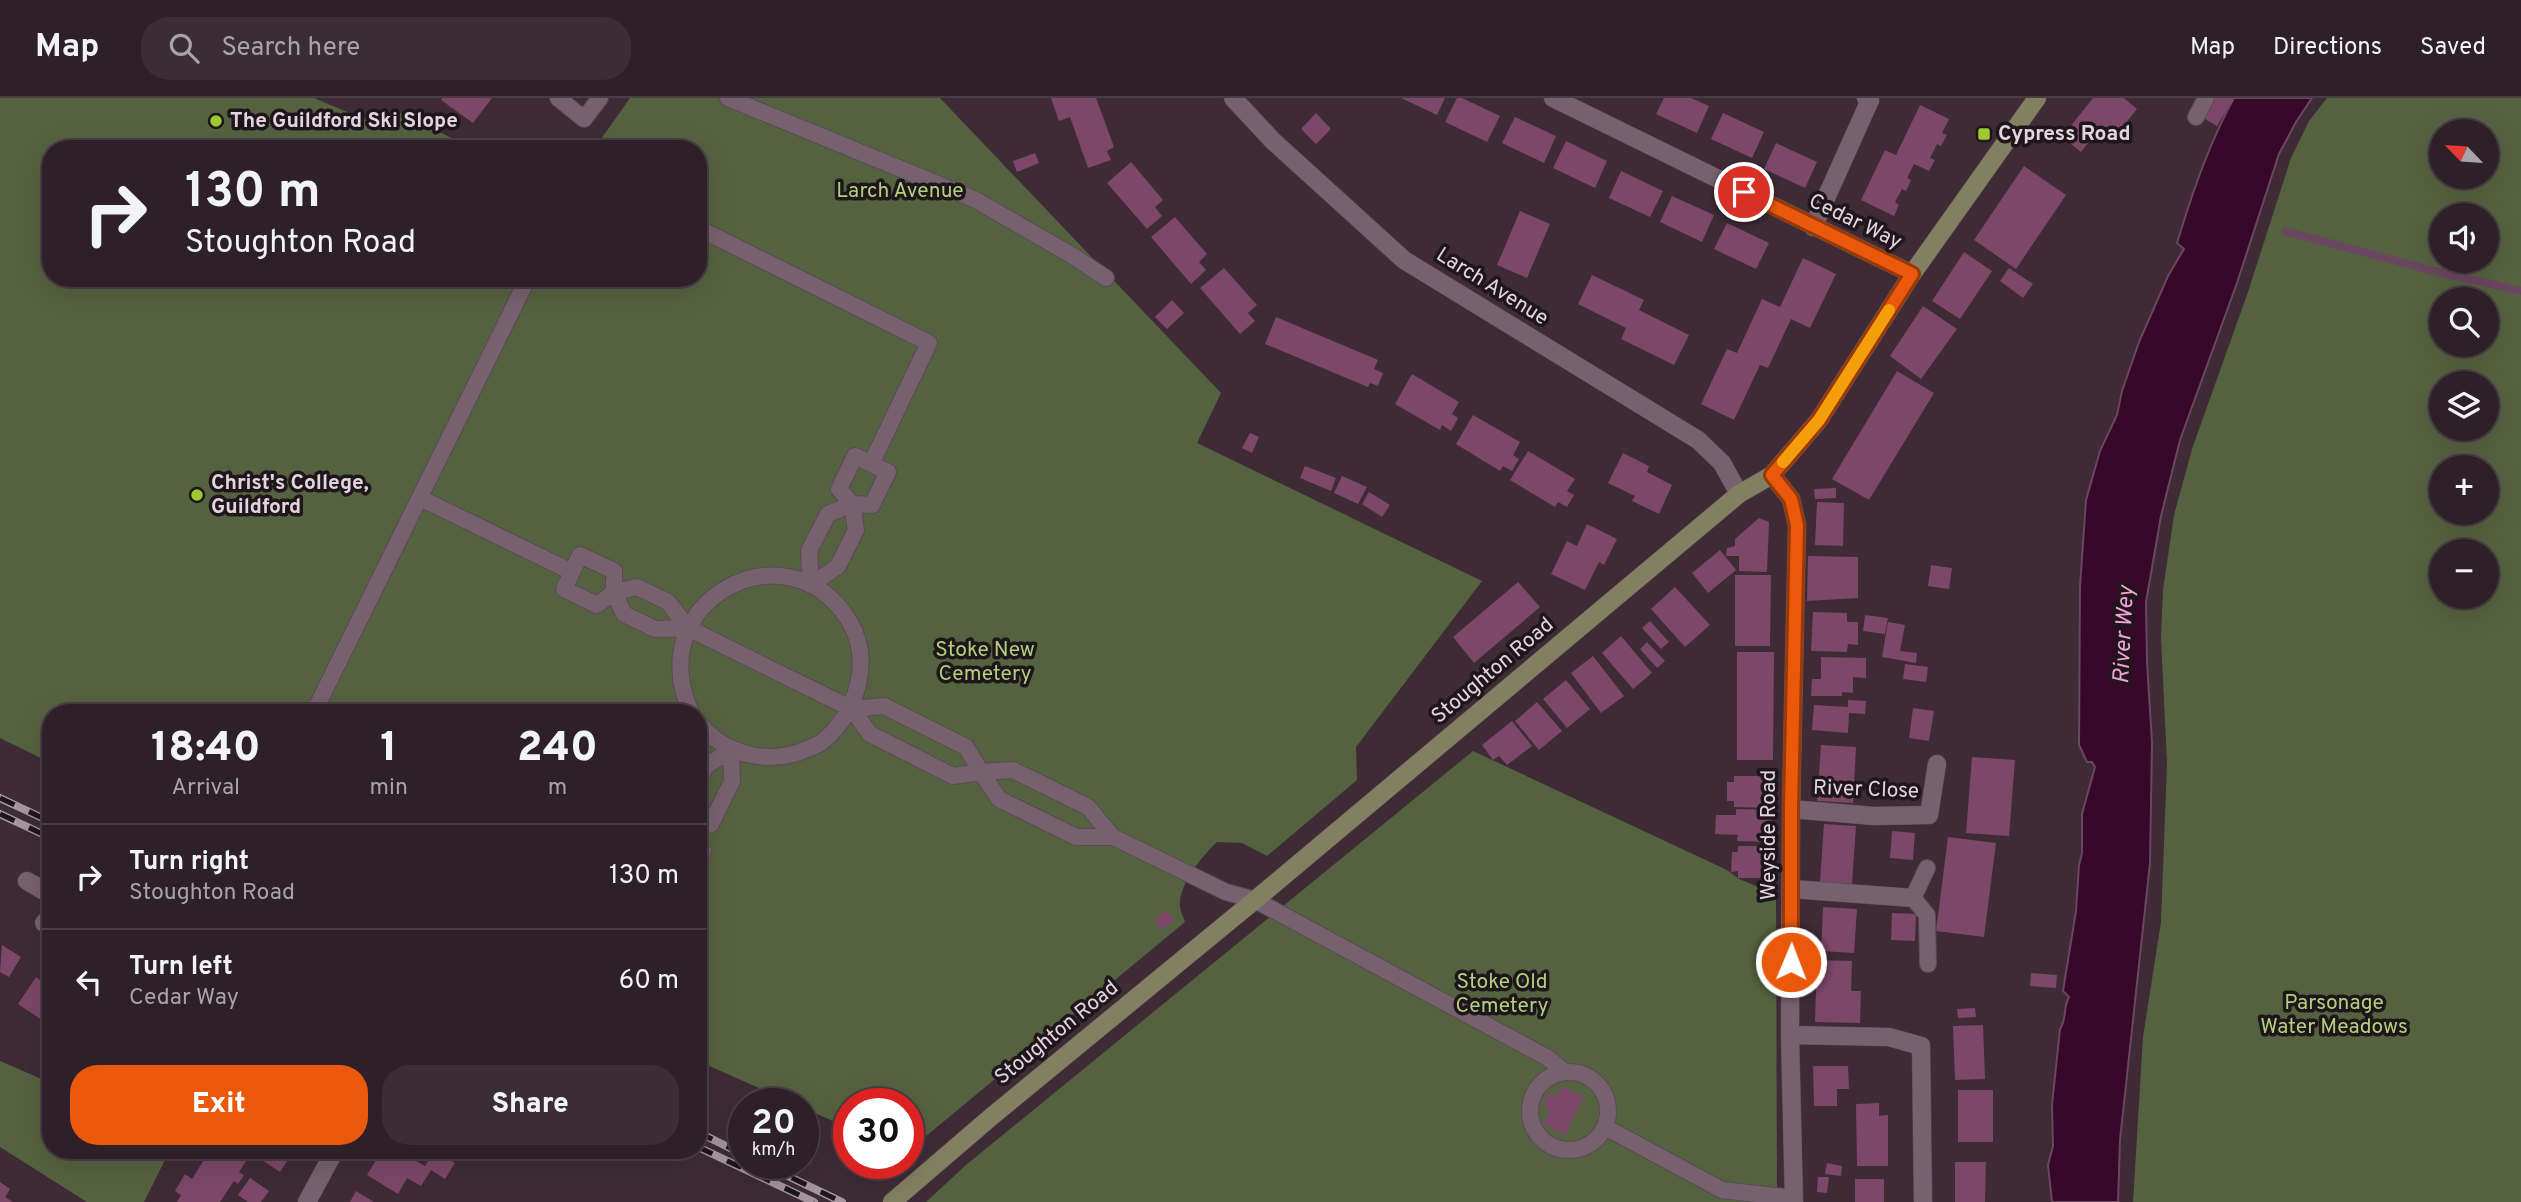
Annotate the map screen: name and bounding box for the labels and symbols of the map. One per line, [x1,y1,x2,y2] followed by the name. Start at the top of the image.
[230,108,458,135] place label: The Guildford Ski Slope
[208,113,224,129] marker: The Guildford Ski Slope
[2429,119,2499,189] north arrow
[1998,121,2131,148] place label: Cypress Road
[1976,126,1992,142] marker: Cypress Road
[1714,162,1774,222] pin
[836,178,964,205] park label: Larch Avenue
[1804,188,1906,256] street label: Cedar Way
[1431,242,1553,332] street label: Larch Avenue
[211,470,369,521] place label: Christ's College, Guildford
[189,487,205,503] marker: Christ's College, Guildford
[2108,583,2142,685] water label: River Wey
[1426,612,1560,730] street label: Stoughton Road
[935,637,1035,688] park label: Stoke New Cemetery
[1756,770,1783,900] street label: Weyside Road
[1813,775,1919,805] street label: River Close
[1754,925,1828,999] position arrow
[1455,969,1549,1020] park label: Stoke Old Cemetery
[990,975,1124,1091] street label: Stoughton Road
[2260,990,2408,1041] park label: Parsonage Water Meadows
[833,1088,924,1179] speed limit sign: 30

